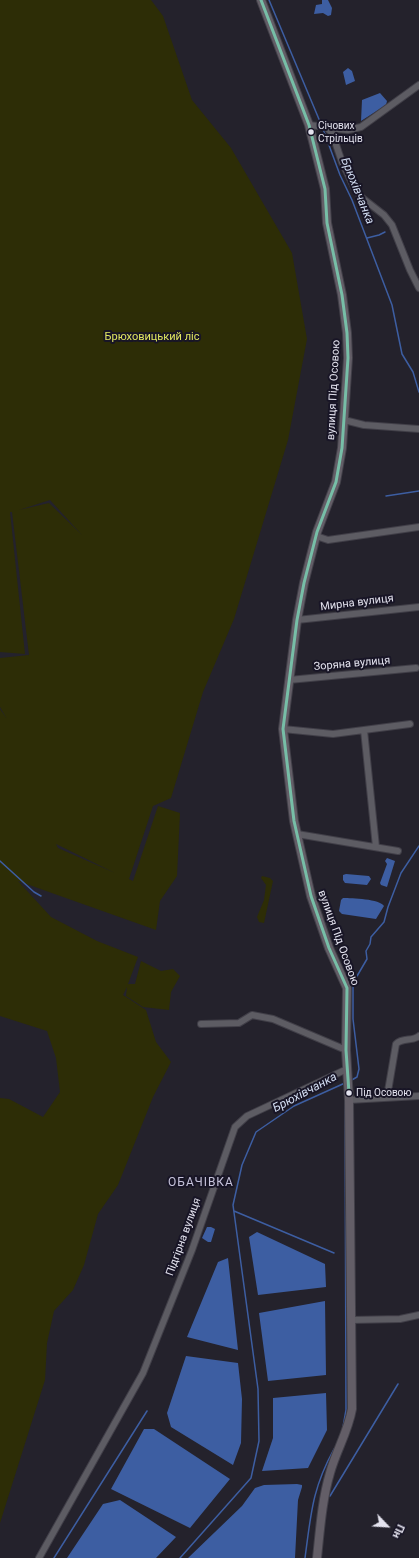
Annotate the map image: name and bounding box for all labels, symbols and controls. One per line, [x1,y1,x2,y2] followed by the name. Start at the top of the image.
[318,120,363,144] place label: Січових Стрільців
[306,127,316,137] marker: Січових Стрільців
[337,156,377,226] water label: Брюхівчанка
[105,330,199,344] park label: Брюховицький ліс
[325,340,343,440] street label: вулиця Під Осовою
[320,592,394,614] street label: Мирна вулиця
[313,654,391,674] street label: Зоряна вулиця
[315,889,361,987] street label: вулиця Під Осовою
[270,1070,340,1116] water label: Брюхівчанка
[356,1087,411,1099] place label: Під Осовою
[344,1088,354,1098] marker: Під Осовою
[168,1176,234,1190] district label: ОБАЧІВКА
[164,1196,204,1278] street label: Підгірна вулиця
[367,1506,407,1546] north arrow
[389,1522,407,1540] text: Пн

